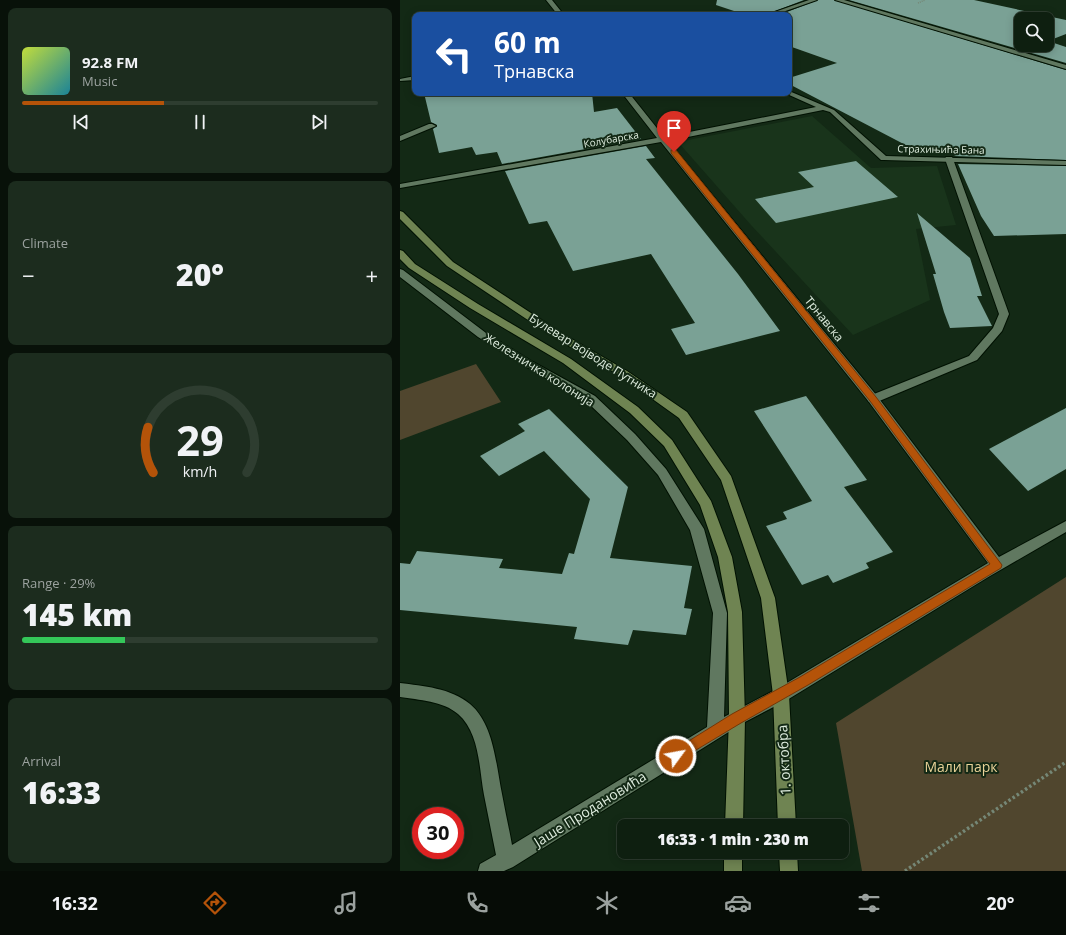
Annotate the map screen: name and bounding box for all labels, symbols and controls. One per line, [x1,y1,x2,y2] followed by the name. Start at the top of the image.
[1014,12,1054,52] map controls
[1014,12,1054,52] button: search
[494,23,561,61] text: 60 m
[428,28,480,80] icon: left
[82,52,138,72] text: 92.8 FM
[494,59,575,83] text: Трнавска
[82,72,117,90] text: Music
[70,111,92,133] icon: previous
[189,111,211,133] icon: pause
[308,111,330,133] icon: next
[657,111,691,152] pin
[663,117,685,139] icon: arrive
[582,127,640,151] street label: Колубарска
[897,141,985,157] street label: Страхињића Бана
[22,234,68,252] text: Climate
[176,254,224,295] text: 20°
[22,260,35,290] text: −
[365,260,378,290] text: +
[801,292,848,345] street label: Трнавска
[526,309,660,402] street label: Булевар војводе Путника
[481,329,598,410] street label: Железничка колонија
[176,412,224,468] text: 29
[183,462,217,481] text: km/h
[22,574,95,592] text: Range · 29%
[22,594,132,635] text: 145 km
[772,724,795,796] street label: 1. октобра
[655,735,697,777] position arrow
[22,752,61,770] text: Arrival
[924,757,998,776] park label: Мали парк
[528,766,650,852] street label: Јаше Продановића
[22,772,101,813] text: 16:33
[412,807,464,859] speed limit sign: 30
[657,829,809,849] text: 16:33 · 1 min · 230 m
[201,889,229,917] icon: directions
[332,889,360,917] icon: music
[463,889,491,917] icon: phone
[593,889,621,917] icon: climate
[724,889,752,917] icon: car
[855,889,883,917] icon: filters
[51,891,98,915] text: 16:32
[986,891,1015,915] text: 20°

